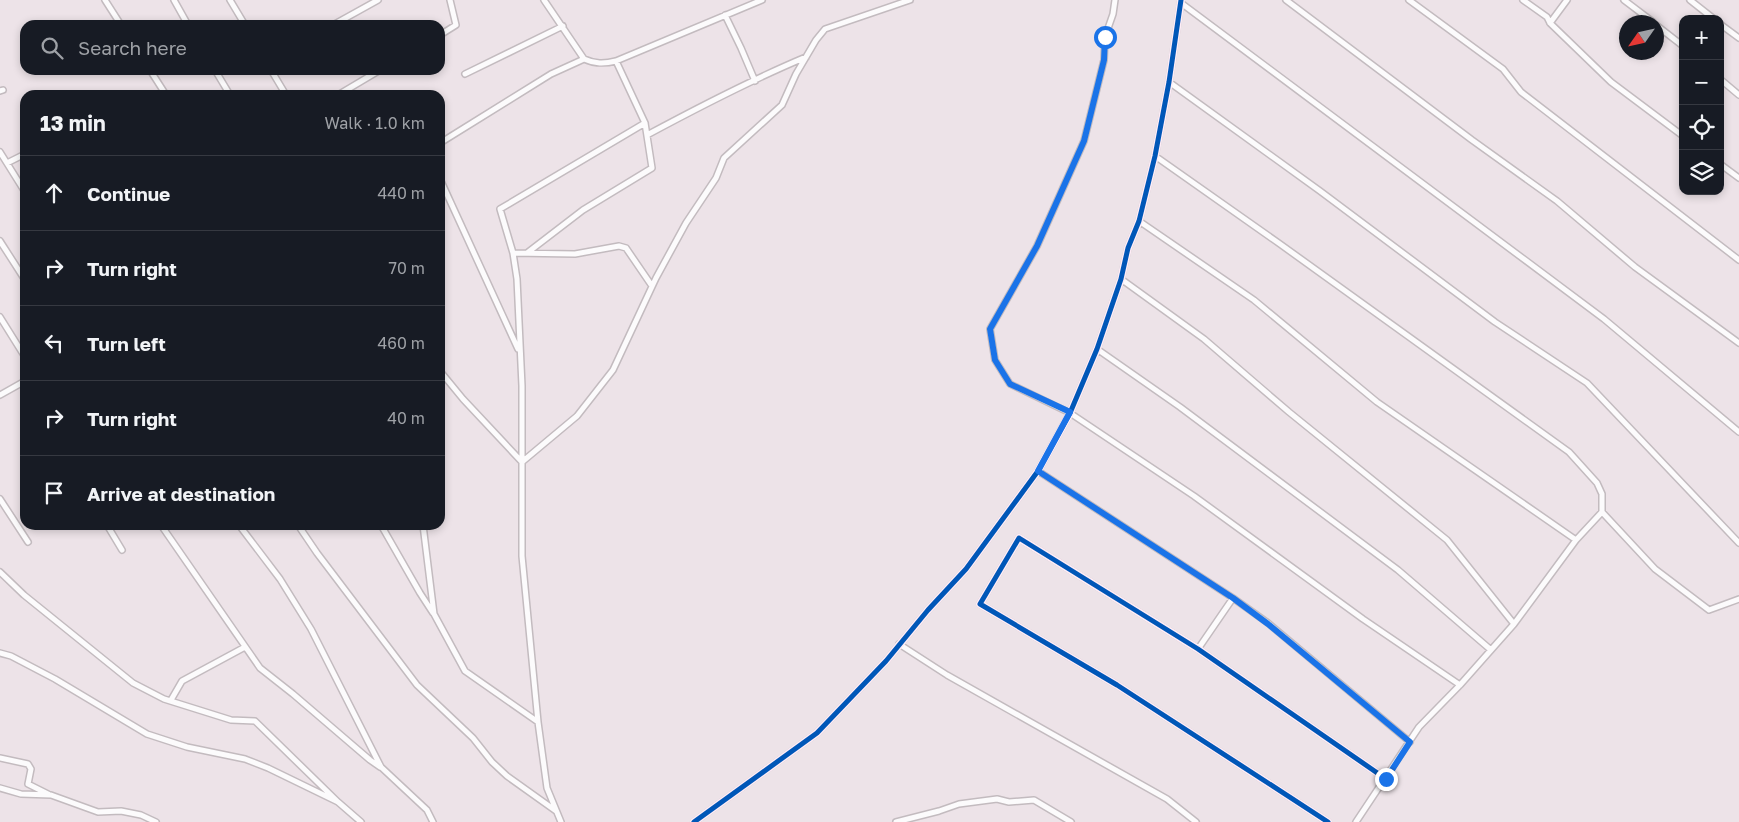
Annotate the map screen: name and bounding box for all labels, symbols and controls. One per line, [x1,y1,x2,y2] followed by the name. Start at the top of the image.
[1619,15,1664,60] north arrow
[1679,15,1724,195] map controls
[1679,15,1724,60] button: +
[20,20,445,75] search box
[1094,26,1117,49] route start
[38,34,66,62] icon: search
[78,36,187,59] text: Search here
[1679,60,1724,105] button: −
[1679,105,1724,150] button: locate
[40,110,106,136] text: 13 min
[325,113,425,133] text: Walk · 1.0 km
[1679,150,1724,195] button: layers
[40,179,68,207] icon: ahead
[87,182,170,205] text: Continue
[377,183,425,203] text: 440 m
[40,254,68,282] icon: right
[87,257,177,280] text: Turn right
[388,258,425,278] text: 70 m
[40,329,68,357] icon: left
[87,332,166,355] text: Turn left
[377,333,425,353] text: 460 m
[40,404,68,432] icon: right
[87,407,177,430] text: Turn right
[387,408,425,428] text: 40 m
[40,479,68,507] icon: arrive
[87,482,275,505] text: Arrive at destination
[1375,768,1398,791] route end

